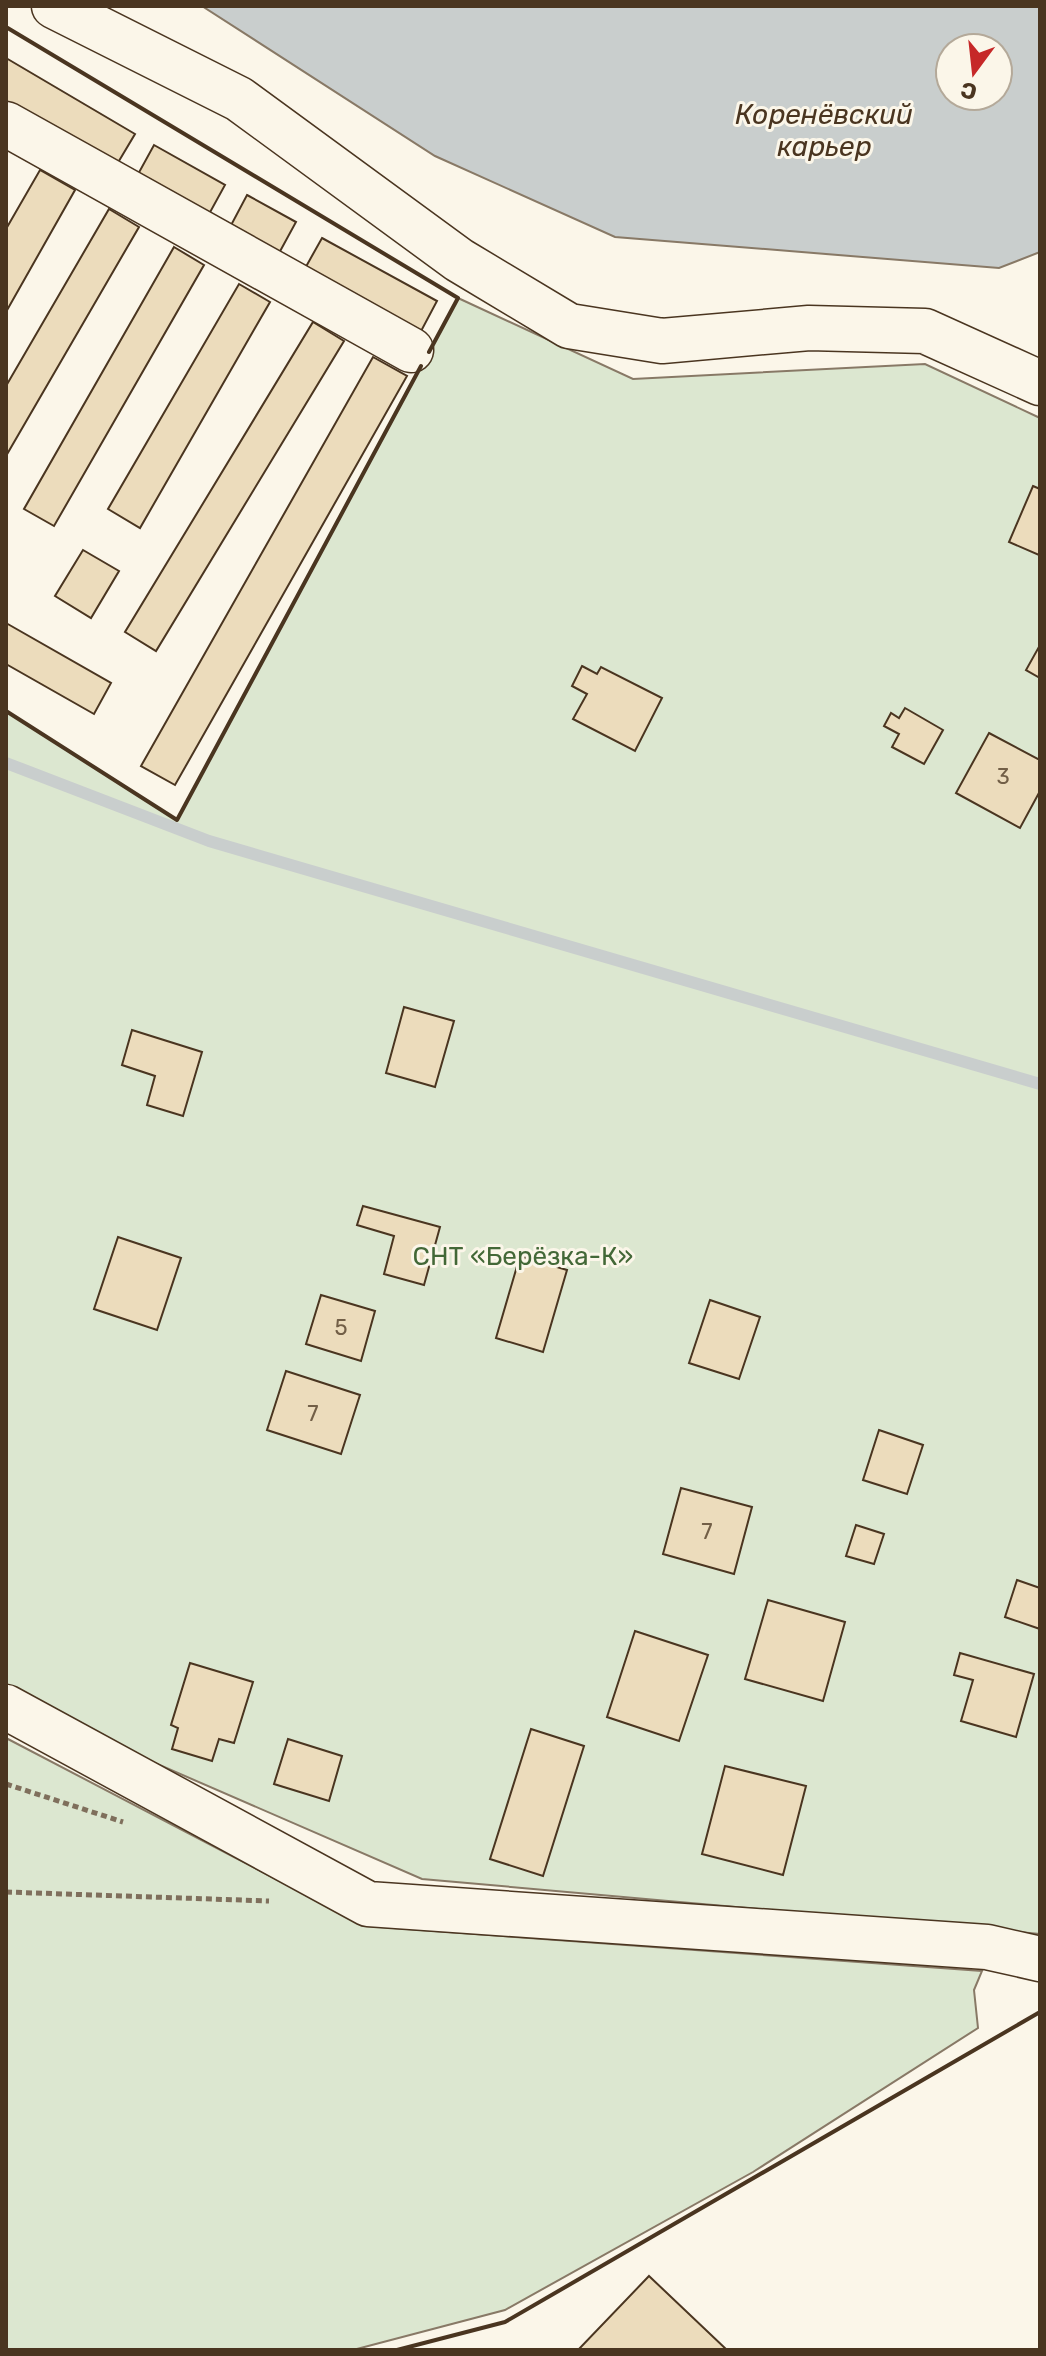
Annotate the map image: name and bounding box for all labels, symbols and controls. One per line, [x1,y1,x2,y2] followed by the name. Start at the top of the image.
[934,32,1014,112] north arrow
[958,76,980,106] text: С
[735,98,913,163] water label: Коренёвский карьер
[996,763,1010,790] house number: 3
[413,1241,633,1272] park label: СНТ «Берёзка-К»
[334,1314,348,1341] house number: 5
[307,1400,319,1427] house number: 7
[701,1518,713,1545] house number: 7

